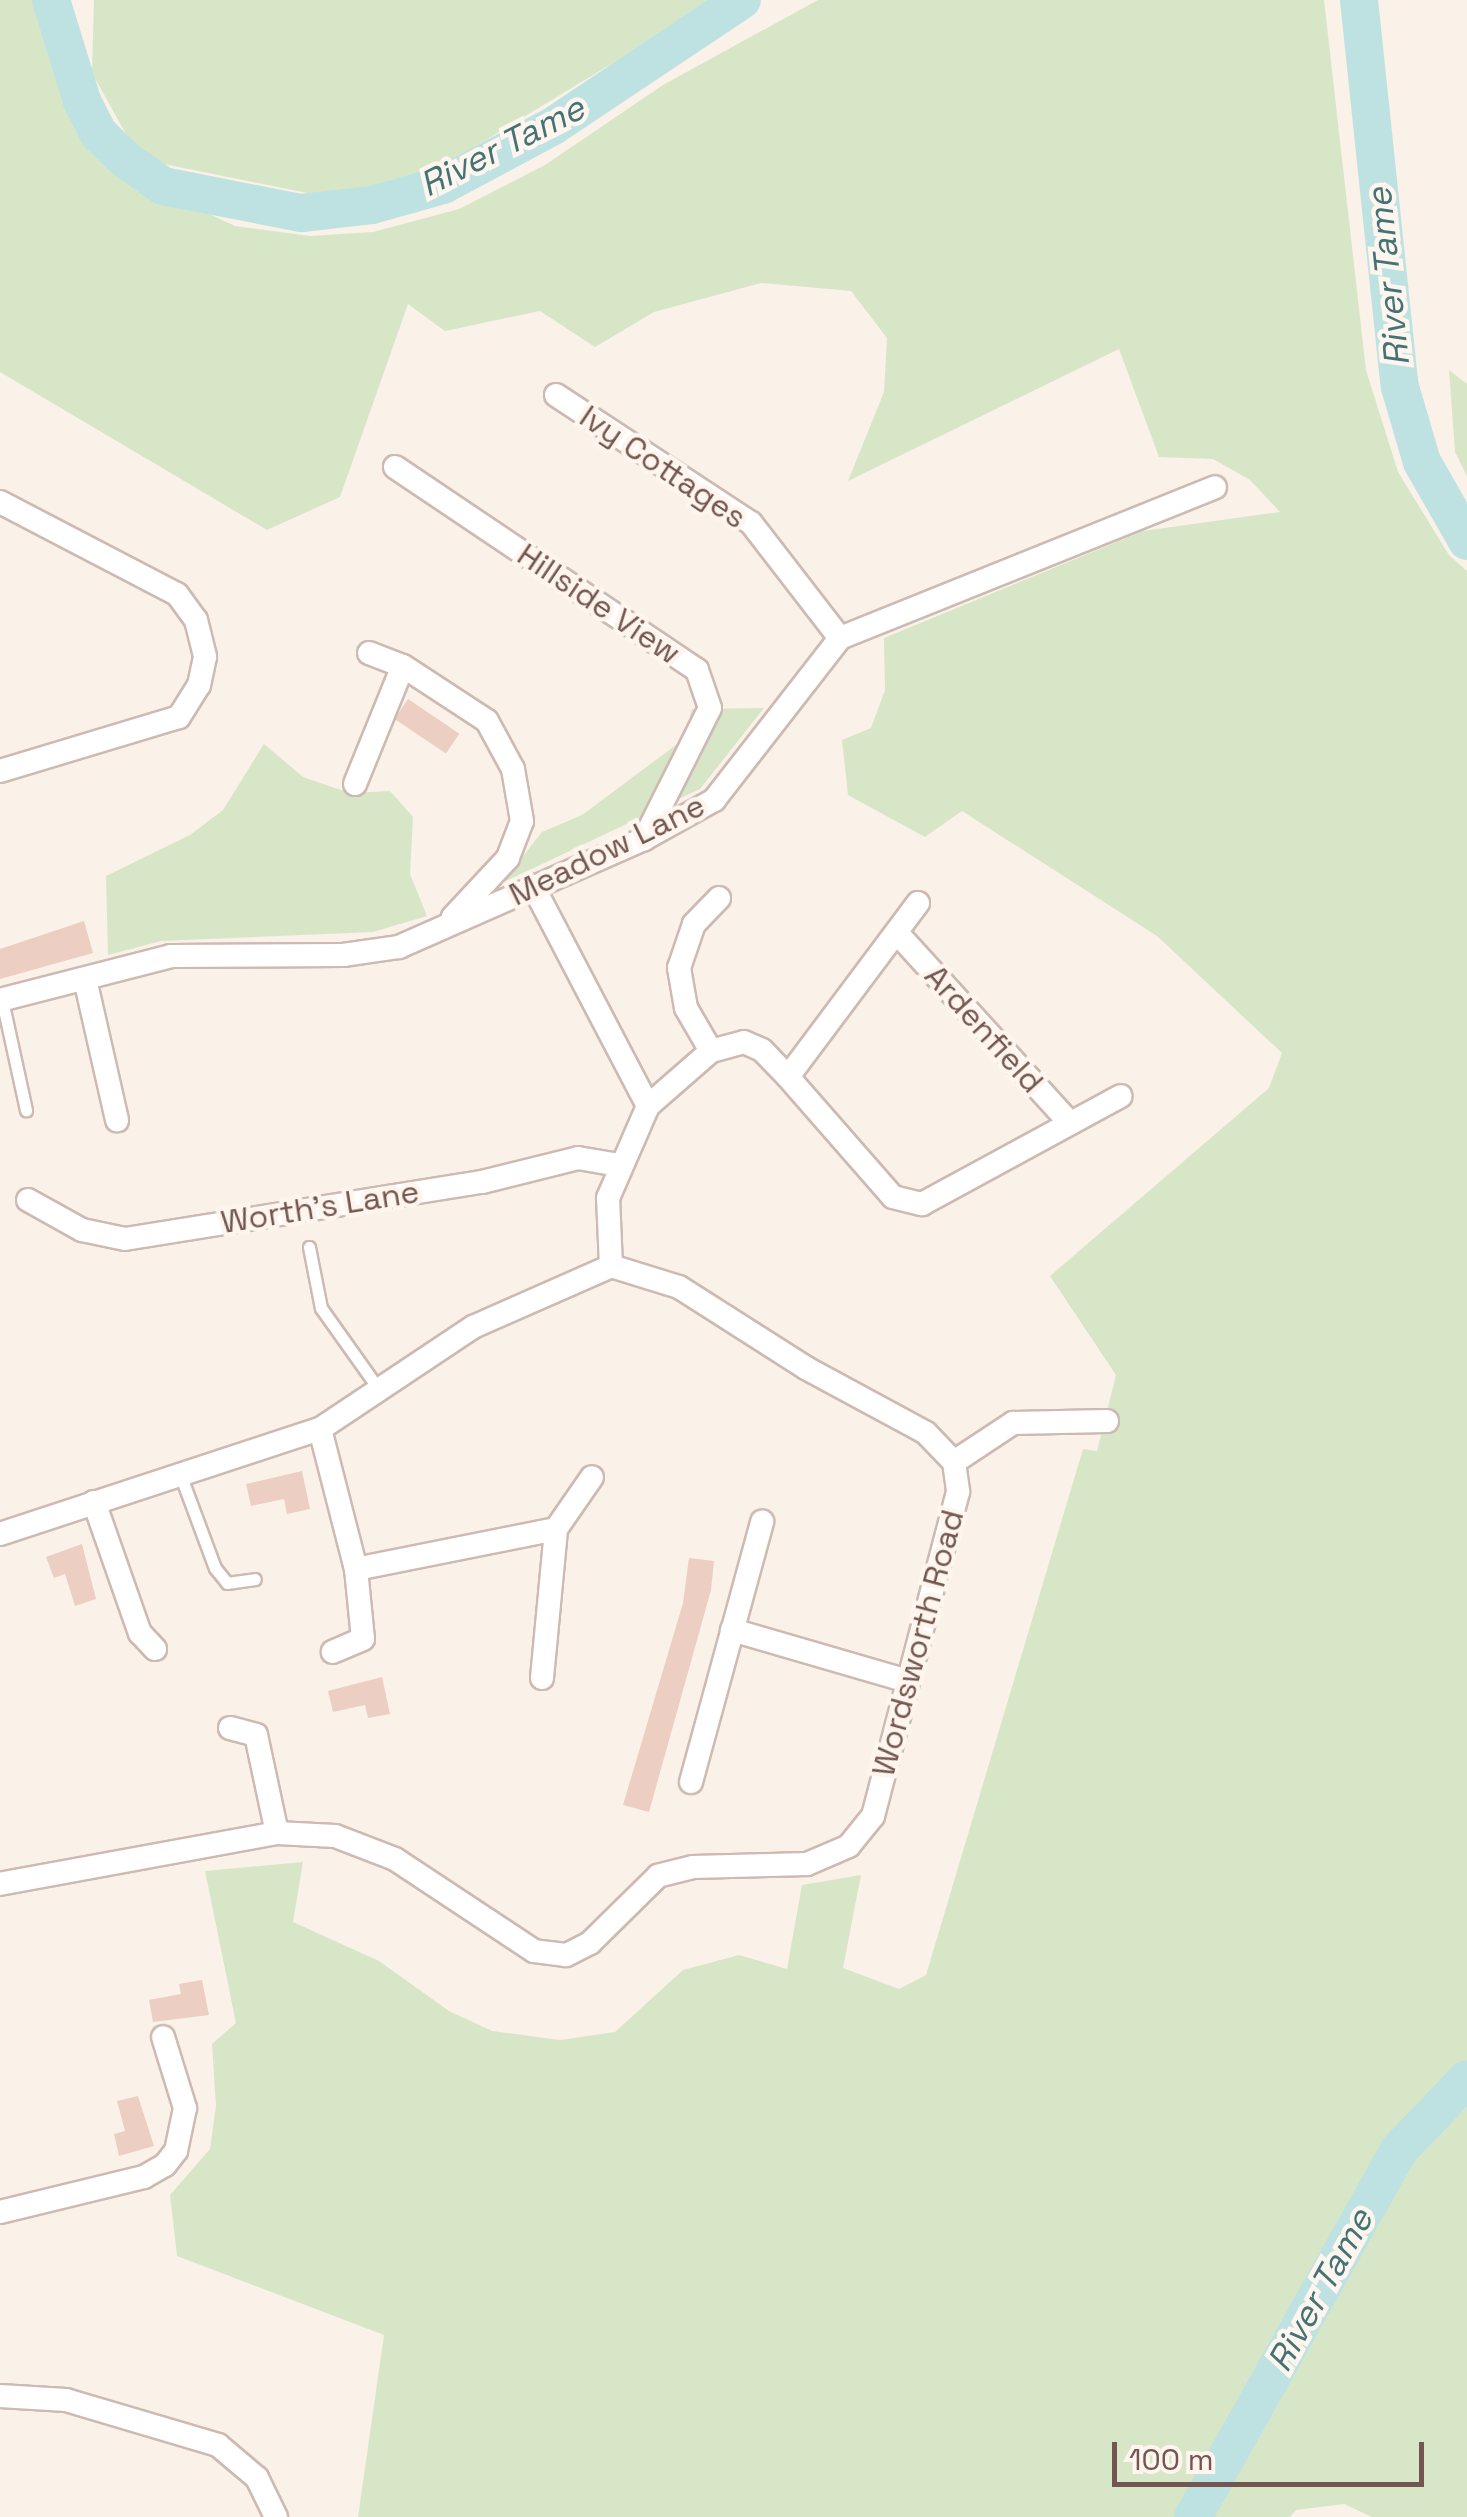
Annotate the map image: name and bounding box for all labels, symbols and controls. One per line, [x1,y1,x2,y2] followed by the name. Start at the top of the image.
[412,86,592,206] water label: River Tame
[1358,185,1418,369] water label: River Tame
[572,397,754,537] street label: Ivy Cottages
[510,535,688,673] street label: Hillside View
[503,786,711,914] street label: Meadow Lane
[917,957,1051,1101] street label: Ardenfield
[218,1172,422,1242] street label: Worth's Lane
[864,1506,972,1780] street label: Wordsworth Road
[1258,2201,1382,2379] water label: River Tame
[1117,2422,1430,2484] scale bar
[1129,2440,1214,2479] text: 100 m

